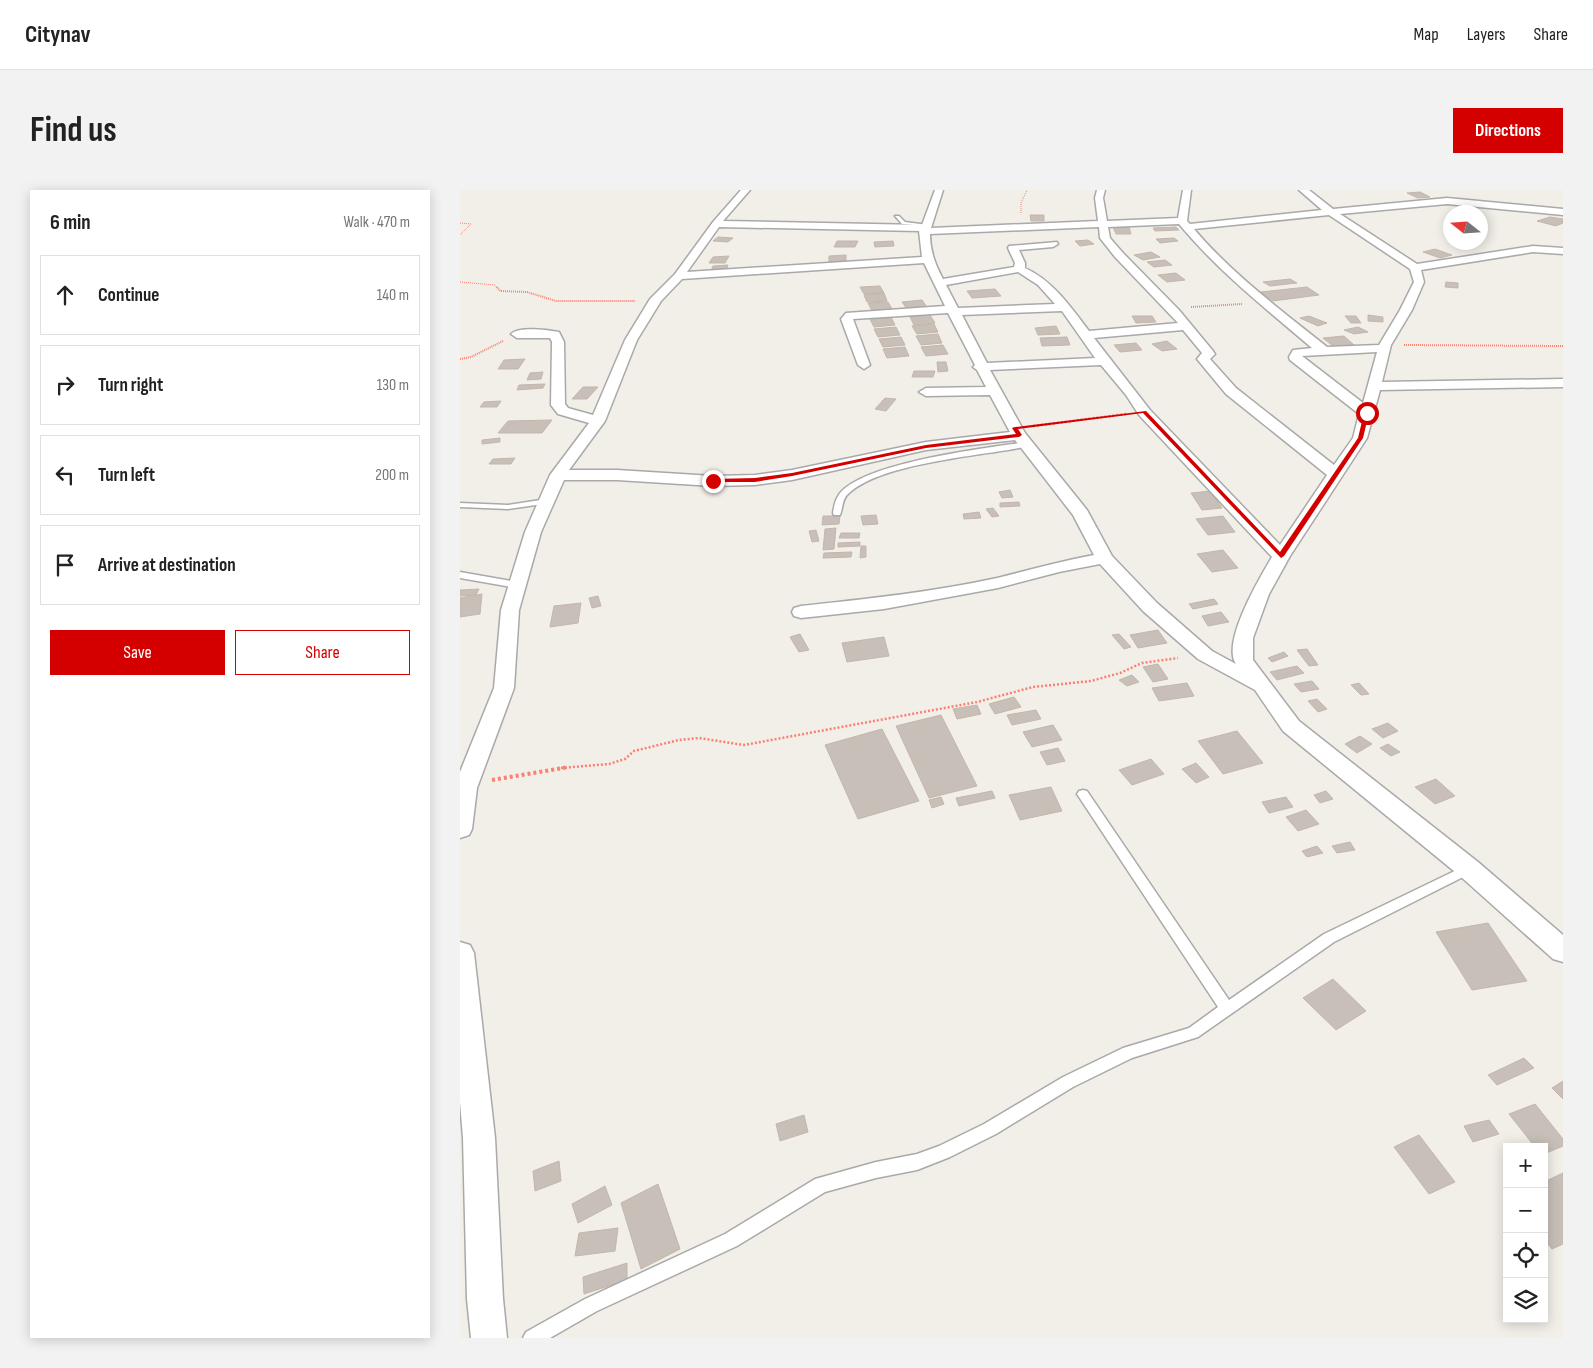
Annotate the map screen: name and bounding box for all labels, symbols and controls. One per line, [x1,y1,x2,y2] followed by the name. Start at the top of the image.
[25,20,91,49] text: Citynav
[1414,24,1439,45] text: Map
[1467,24,1506,45] text: Layers
[1534,24,1568,45] text: Share
[1453,108,1563,153] button: Directions
[30,109,117,152] text: Find us
[1443,205,1488,250] north arrow
[50,210,91,235] text: 6 min
[344,213,410,232] text: Walk · 470 m
[51,281,79,309] icon: ahead
[98,284,159,307] text: Continue
[377,286,409,305] text: 140 m
[51,371,79,399] icon: right
[98,374,163,397] text: Turn right
[377,376,409,395] text: 130 m
[1356,402,1379,425] route start
[51,461,79,489] icon: left
[98,464,155,487] text: Turn left
[375,466,409,485] text: 200 m
[702,470,725,493] route end
[51,551,79,579] icon: arrive
[98,554,236,577] text: Arrive at destination
[50,630,225,675] button: Save
[235,630,410,675] button: Share
[1503,1143,1548,1323] map controls
[1503,1143,1548,1188] button: +
[1503,1188,1548,1233] button: −
[1503,1233,1548,1278] button: locate
[1503,1278,1548,1323] button: layers

